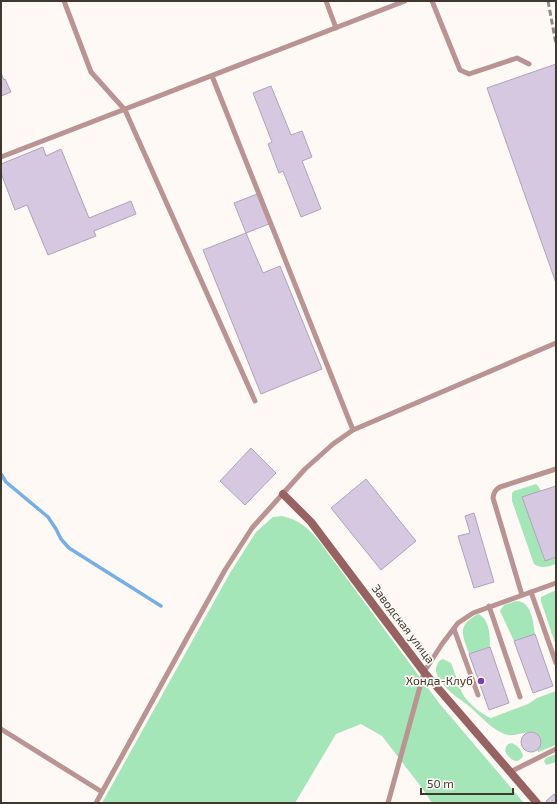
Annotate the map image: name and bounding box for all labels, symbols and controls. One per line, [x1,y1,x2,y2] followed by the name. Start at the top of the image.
[369,581,438,666] street label: Заводская улица
[406,673,473,688] place label: Хонда-Клуб
[476,676,486,686] marker: Хонда-Клуб
[421,770,513,796] scale bar
[427,776,454,790] text: 50 m

